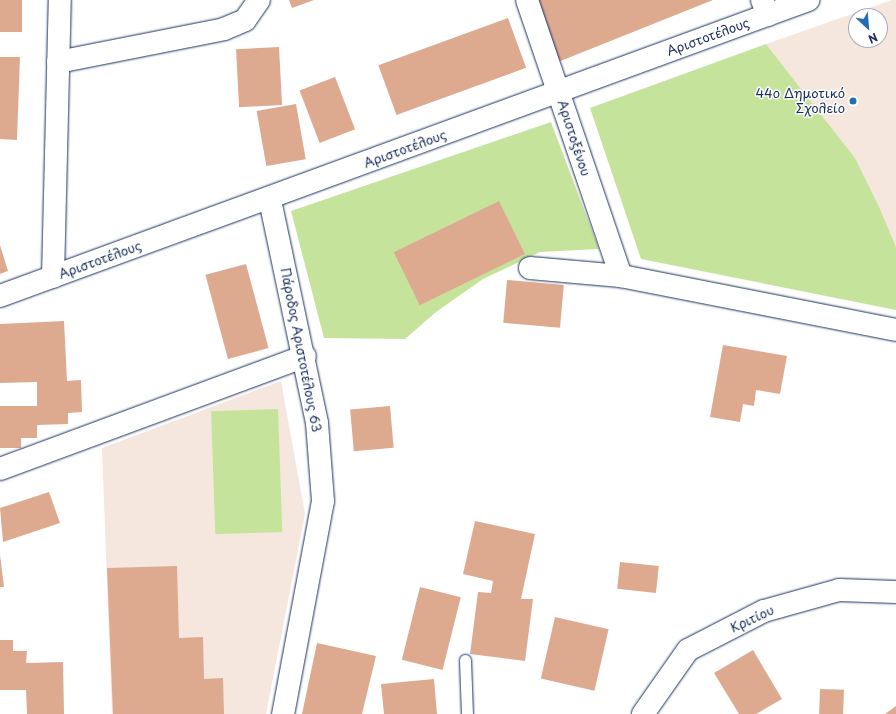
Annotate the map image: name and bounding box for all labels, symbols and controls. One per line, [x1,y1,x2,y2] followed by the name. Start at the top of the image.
[848,8,888,48] north arrow
[665,15,751,59] street label: Αριστοτέλους
[865,29,881,48] text: N
[755,86,845,117] place label: 44ο Δημοτικό Σχολείο
[848,96,858,106] marker: 44ο Δημοτικό Σχολείο
[554,98,594,178] street label: Αριστοξένου
[362,127,448,171] street label: Αριστοτέλους
[57,238,143,282] street label: Αριστοτέλους
[277,266,325,434] street label: Πάροδος Αριστοτέλους 63
[728,602,776,636] street label: Κριτίου

